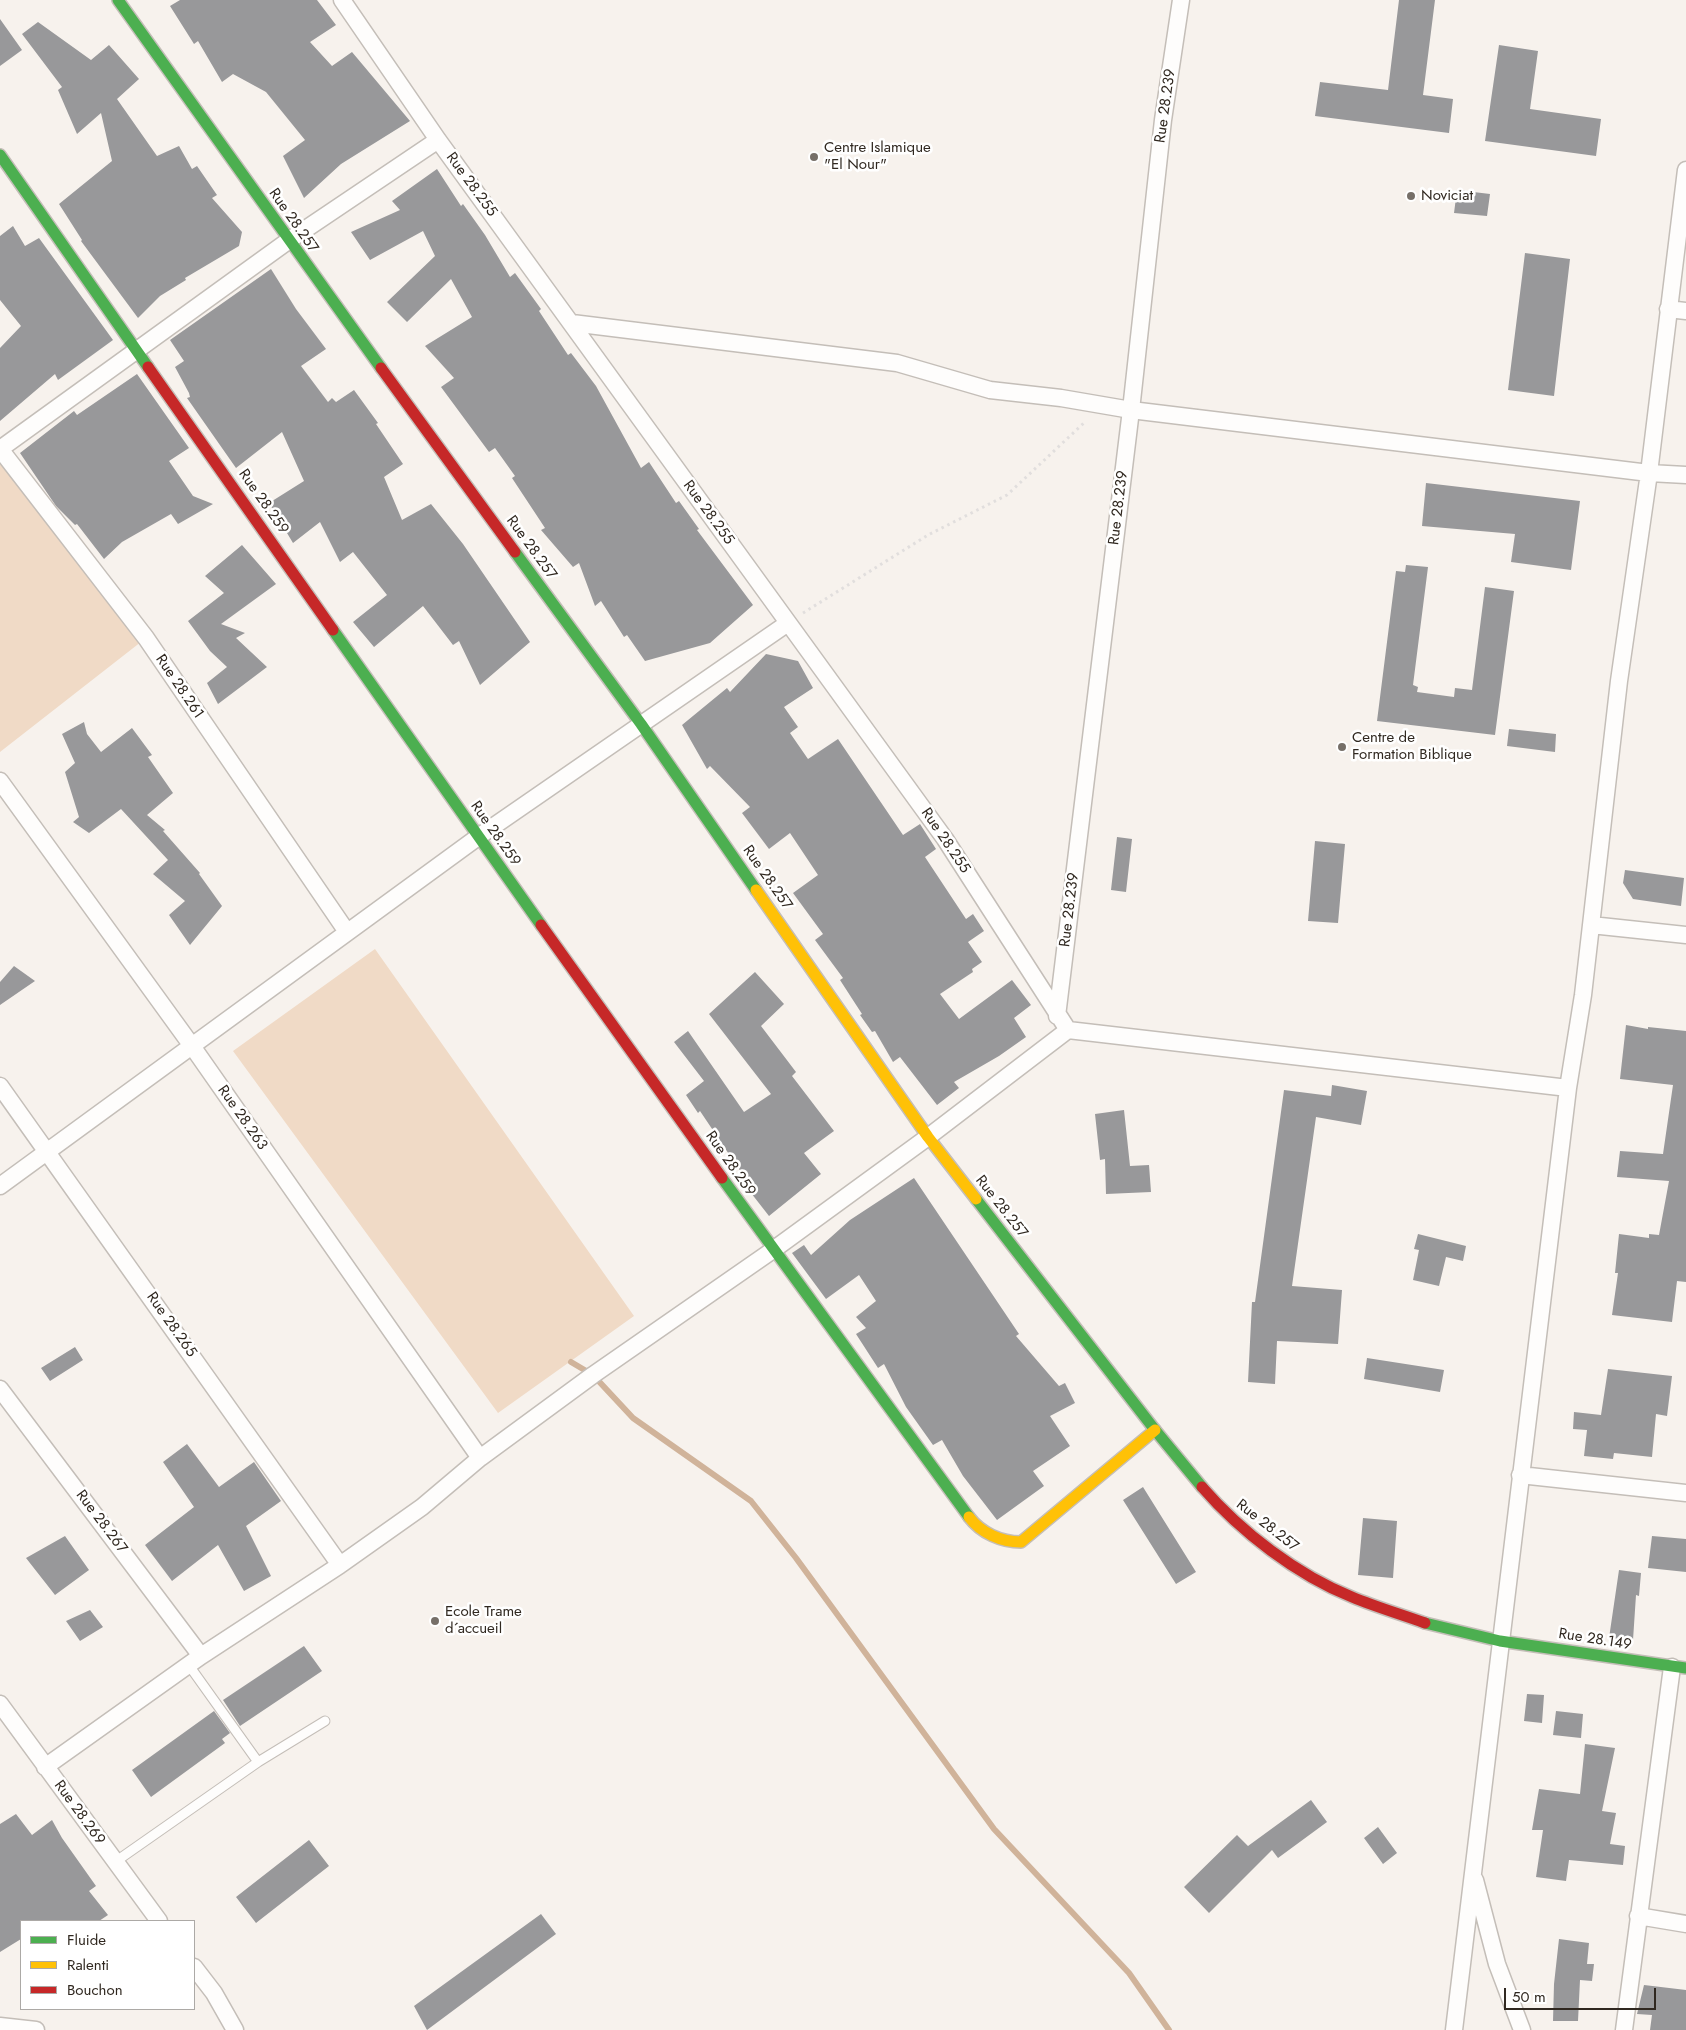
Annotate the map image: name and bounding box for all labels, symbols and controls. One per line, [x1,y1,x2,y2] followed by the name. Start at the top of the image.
[1152,68,1180,144] street label: Rue 28.239
[824,139,931,174] place label: Centre Islamique "El Nour"
[442,149,500,221] street label: Rue 28.255
[808,151,820,163] marker: Centre Islamique "El Nour"
[264,185,322,257] street label: Rue 28.257
[1421,187,1473,205] place label: Noviciat
[1405,190,1417,202] marker: Noviciat
[234,466,292,538] street label: Rue 28.259
[1106,470,1132,546] street label: Rue 28.239
[679,477,737,549] street label: Rue 28.255
[502,513,560,583] street label: Rue 28.257
[151,652,207,722] street label: Rue 28.261
[1352,729,1472,764] place label: Centre de Formation Biblique
[1336,741,1348,753] marker: Centre de Formation Biblique
[466,798,524,870] street label: Rue 28.259
[917,805,973,877] street label: Rue 28.255
[738,842,796,914] street label: Rue 28.257
[1057,872,1083,948] street label: Rue 28.239
[213,1082,271,1154] street label: Rue 28.263
[701,1128,759,1200] street label: Rue 28.259
[971,1172,1031,1242] street label: Rue 28.257
[142,1289,200,1361] street label: Rue 28.265
[71,1487,131,1557] street label: Rue 28.267
[1232,1496,1302,1556] street label: Rue 28.257
[445,1603,522,1638] place label: Ecole Trame d´accueil
[429,1615,441,1627] marker: Ecole Trame d´accueil
[1557,1625,1633,1655] street label: Rue 28.149
[50,1777,108,1849] street label: Rue 28.269
[20,1920,195,2010] legend
[67,1929,106,1951] text: Fluide
[67,1954,109,1976] text: Ralenti
[1506,1978,1658,2010] scale bar
[67,1979,123,2001] text: Bouchon
[1512,1986,1546,2008] text: 50 m

